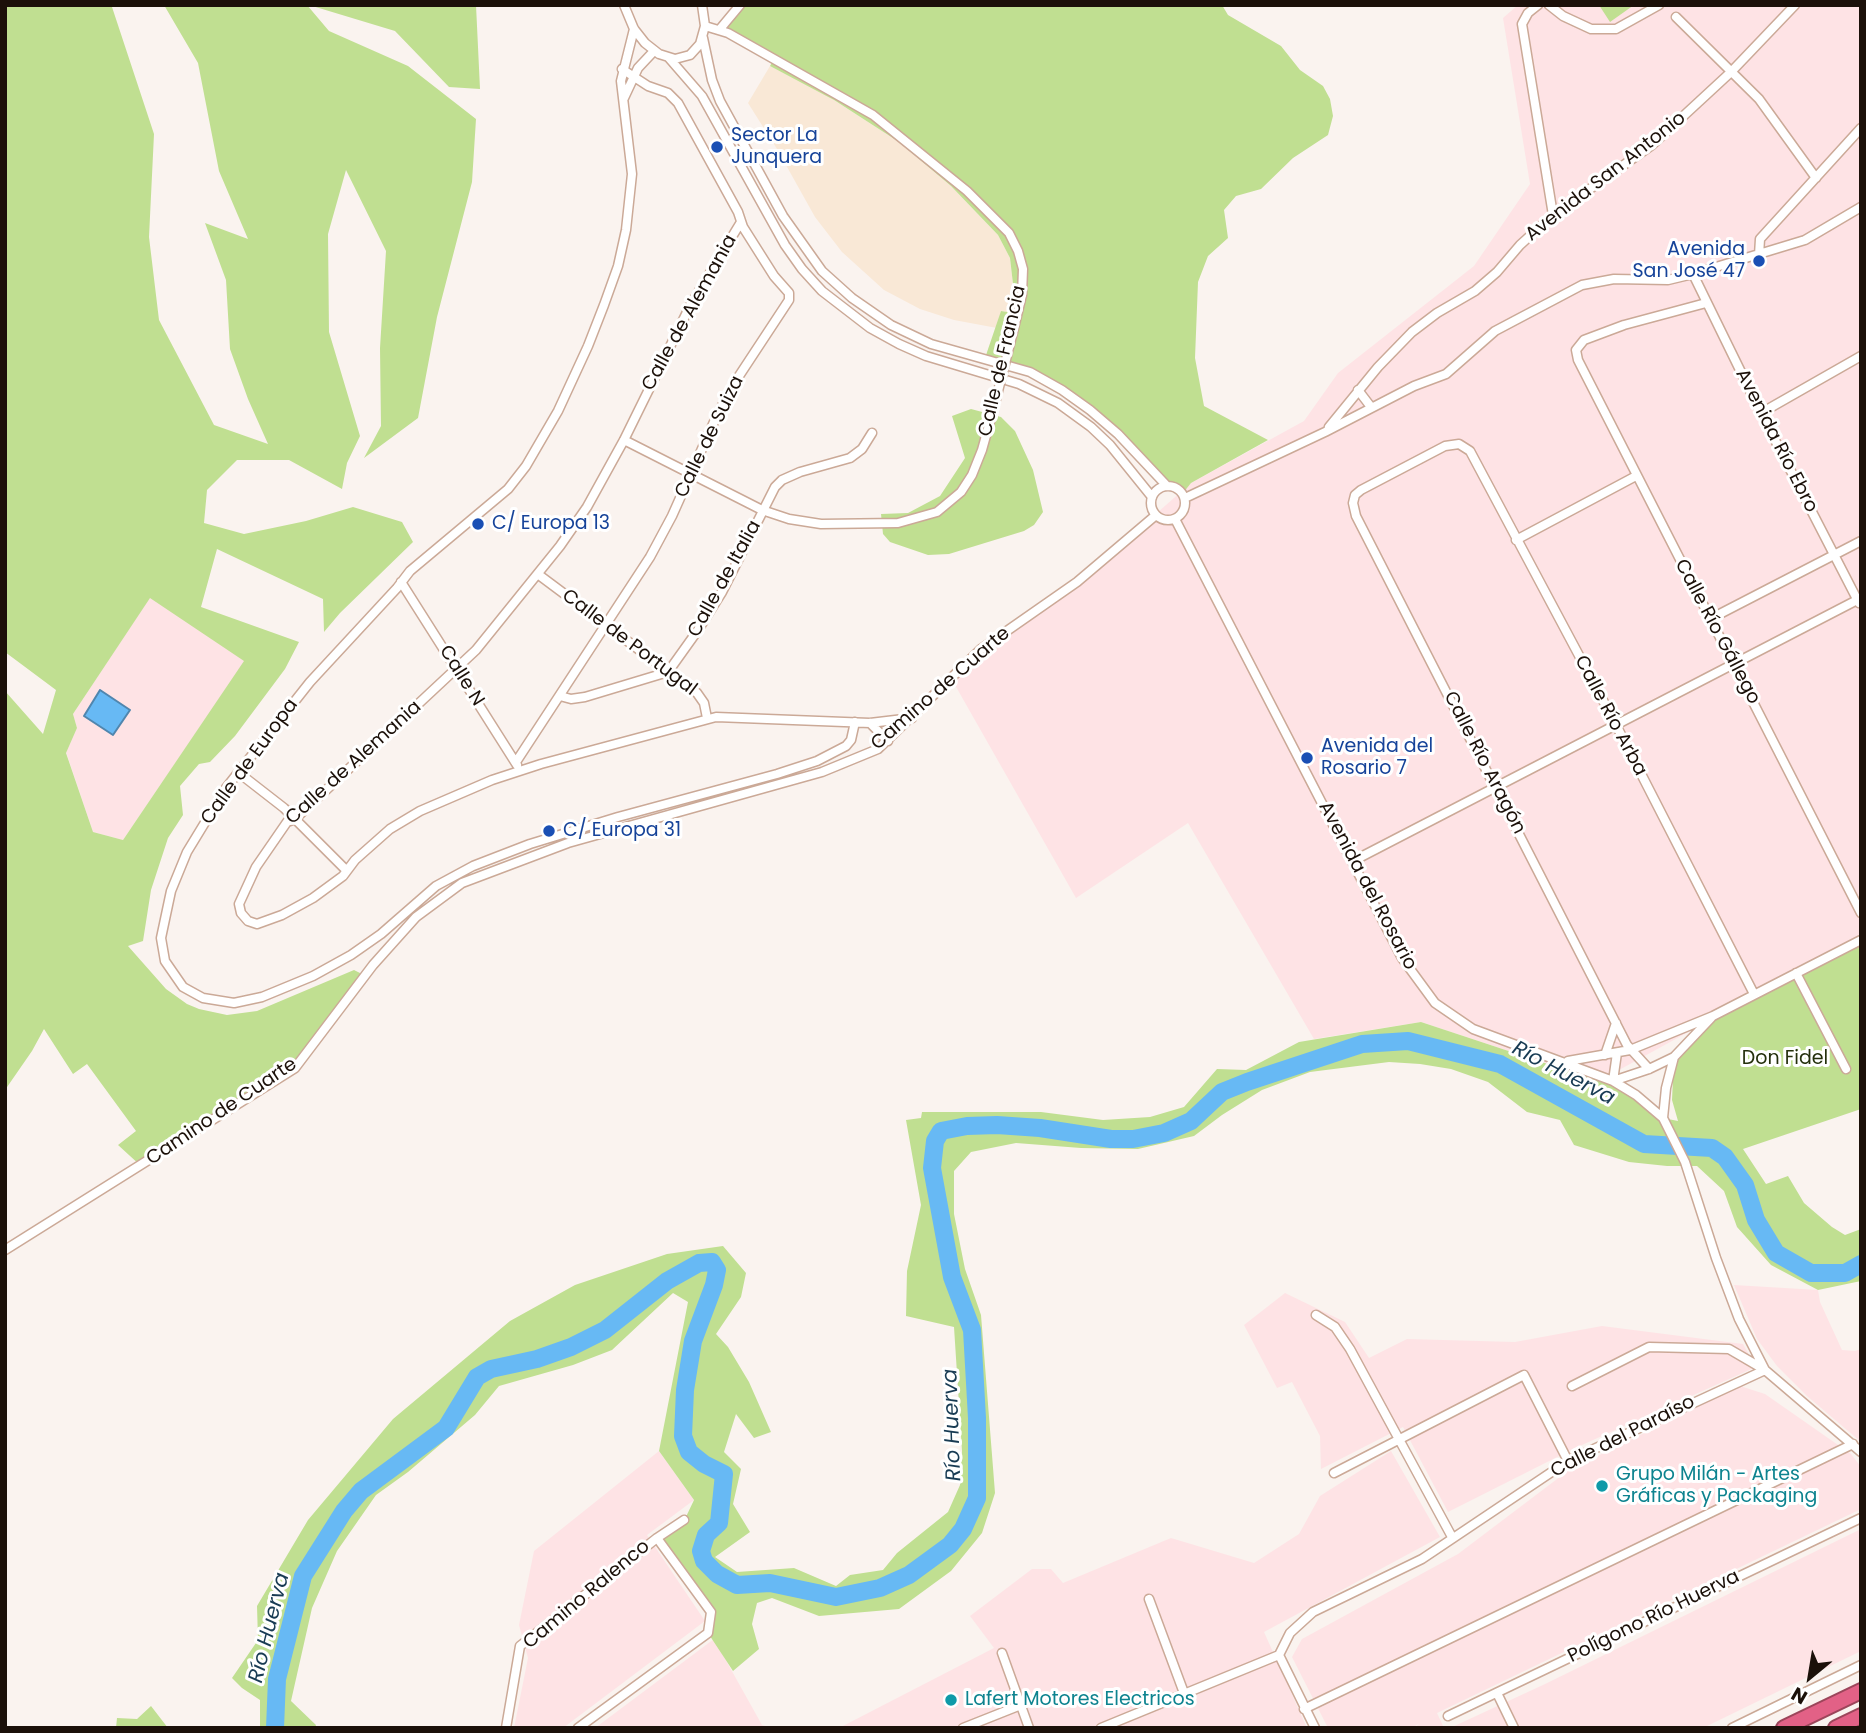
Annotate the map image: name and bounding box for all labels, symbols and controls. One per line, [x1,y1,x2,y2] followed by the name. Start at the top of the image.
[1521,107,1691,247] street label: Avenida San Antonio
[731,125,822,169] place label: Sector La Junquera
[709,139,725,155] marker: Sector La Junquera
[638,231,742,395] street label: Calle de Alemania
[1632,239,1745,283] place label: Avenida San José 47
[1751,253,1767,269] marker: Avenida San José 47
[975,283,1031,439] street label: Calle de Francia
[1730,365,1822,517] street label: Avenida Río Ebro
[671,372,749,502] street label: Calle de Suiza
[492,513,610,535] place label: C/ Europa 13
[470,516,486,532] marker: C/ Europa 13
[684,517,766,641] street label: Calle de Italia
[1669,556,1765,708] street label: Calle Río Gállego
[557,585,701,701] street label: Calle de Portugal
[867,623,1015,755] street label: Camino de Cuarte
[434,642,488,710] street label: Calle N
[1569,652,1651,780] street label: Calle Río Arba
[1438,688,1530,838] street label: Calle Río Aragón
[197,695,303,829] street label: Calle de Europa
[281,696,427,830] street label: Calle de Alemania
[1321,736,1433,780] place label: Avenida del Rosario 7
[1299,750,1315,766] marker: Avenida del Rosario 7
[1313,798,1421,974] street label: Avenida del Rosario
[563,820,681,842] place label: C/ Europa 31
[541,823,557,839] marker: C/ Europa 31
[1507,1036,1619,1112] water label: Río Huerva
[1742,1048,1828,1070] park label: Don Fidel
[143,1053,301,1171] street label: Camino de Cuarte
[938,1368,968,1482] water label: Río Huerva
[1547,1391,1699,1483] street label: Calle del Paraíso
[1616,1464,1817,1508] place label: Grupo Milán - Artes Gráficas y Packaging
[1594,1478,1610,1494] marker: Grupo Milán - Artes Gráficas y Packaging
[519,1536,655,1654] street label: Camino Ralenco
[1564,1566,1744,1668] street label: Polígono Río Huerva
[244,1570,296,1686] water label: Río Huerva
[1775,1642,1845,1712] north arrow
[1786,1680,1812,1711] text: N
[965,1689,1195,1711] place label: Lafert Motores Electricos
[943,1692,959,1708] marker: Lafert Motores Electricos

